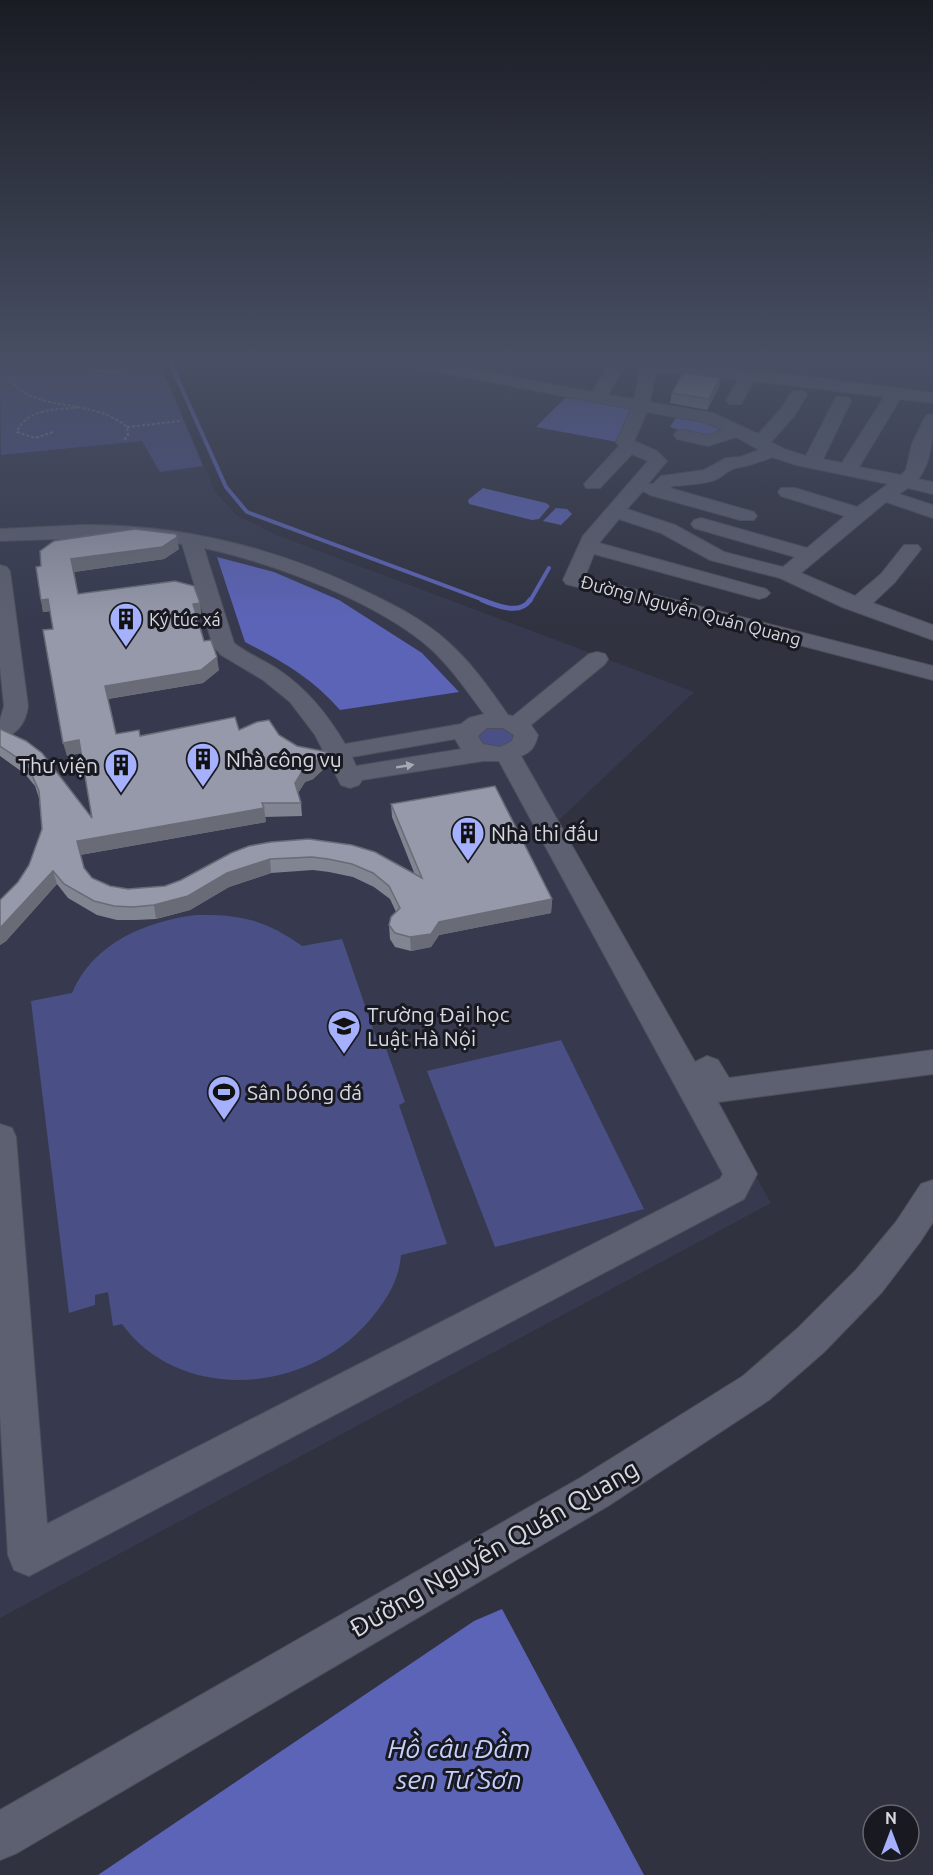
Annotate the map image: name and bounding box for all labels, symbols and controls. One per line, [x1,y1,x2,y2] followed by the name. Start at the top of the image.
[578,569,804,650] street label: Đường Nguyễn Quán Quang
[108,601,144,648] building icon: Ký túc xá
[149,609,221,629] place label: Ký túc xá
[185,741,221,788] building icon: Nhà công vụ
[103,747,139,794] building icon: Thư viện
[226,747,342,771] place label: Nhà công vụ
[18,753,98,777] place label: Thư viện
[396,761,415,770] one-way arrow
[450,815,486,862] building icon: Nhà thi đấu
[491,819,599,845] place label: Nhà thi đấu
[367,1002,510,1050] place label: Trường Đại học Luật Hà Nội
[326,1008,362,1055] school or university icon: Trường Đại học Luật Hà Nội
[206,1074,242,1121] sports icon: Sân bóng đá
[247,1080,362,1104] place label: Sân bóng đá
[343,1451,643,1643] street label: Đường Nguyễn Quán Quang
[387,1730,531,1794] water label: Hồ câu Đầm sen Từ Sơn
[861,1803,921,1863] north arrow
[885,1809,897,1827] text: N

